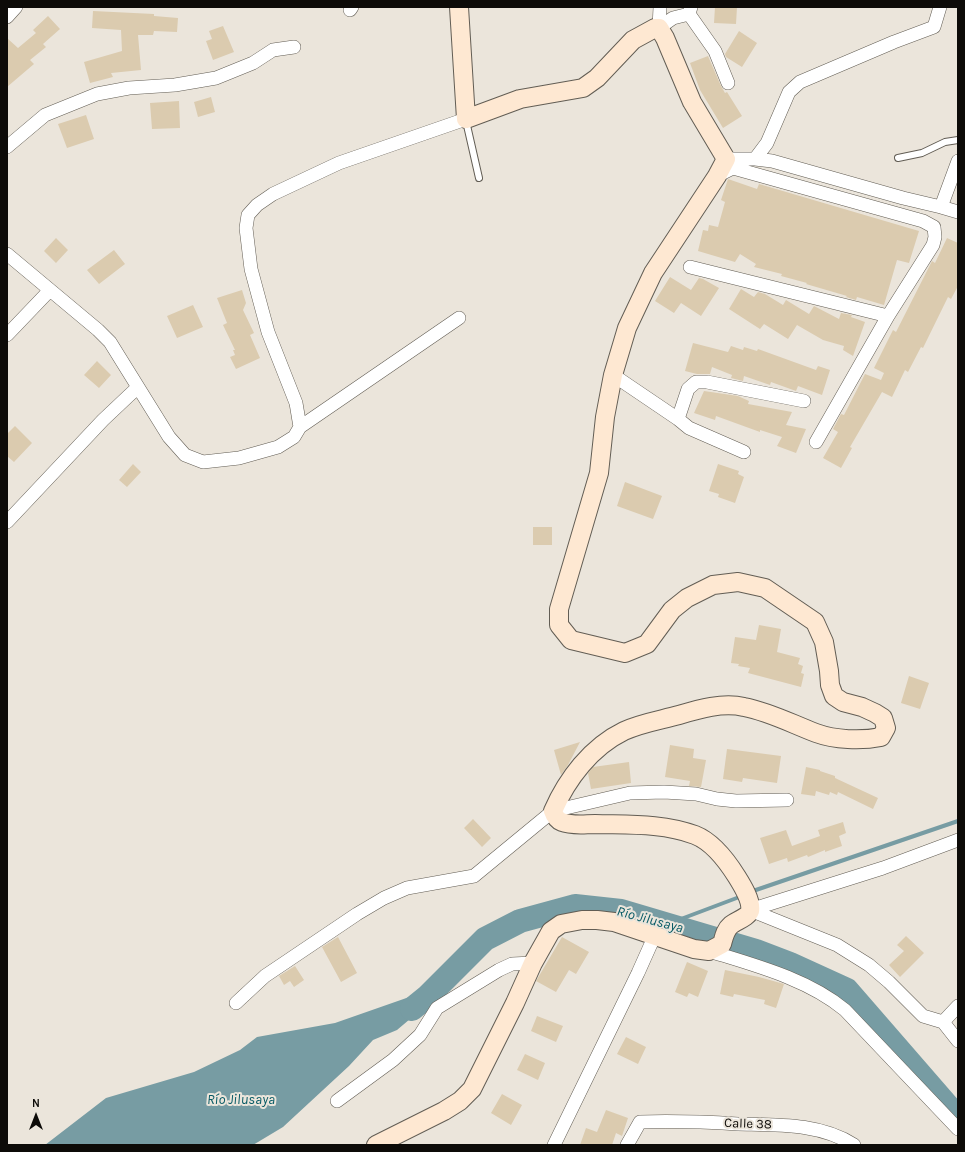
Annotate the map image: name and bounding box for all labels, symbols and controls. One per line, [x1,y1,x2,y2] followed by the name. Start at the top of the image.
[615,903,685,937] water label: Río Jilusaya
[207,1092,275,1108] water label: Río Jilusaya
[16,1096,56,1136] north arrow
[32,1097,40,1110] text: N
[724,1115,772,1133] street label: Calle 38

